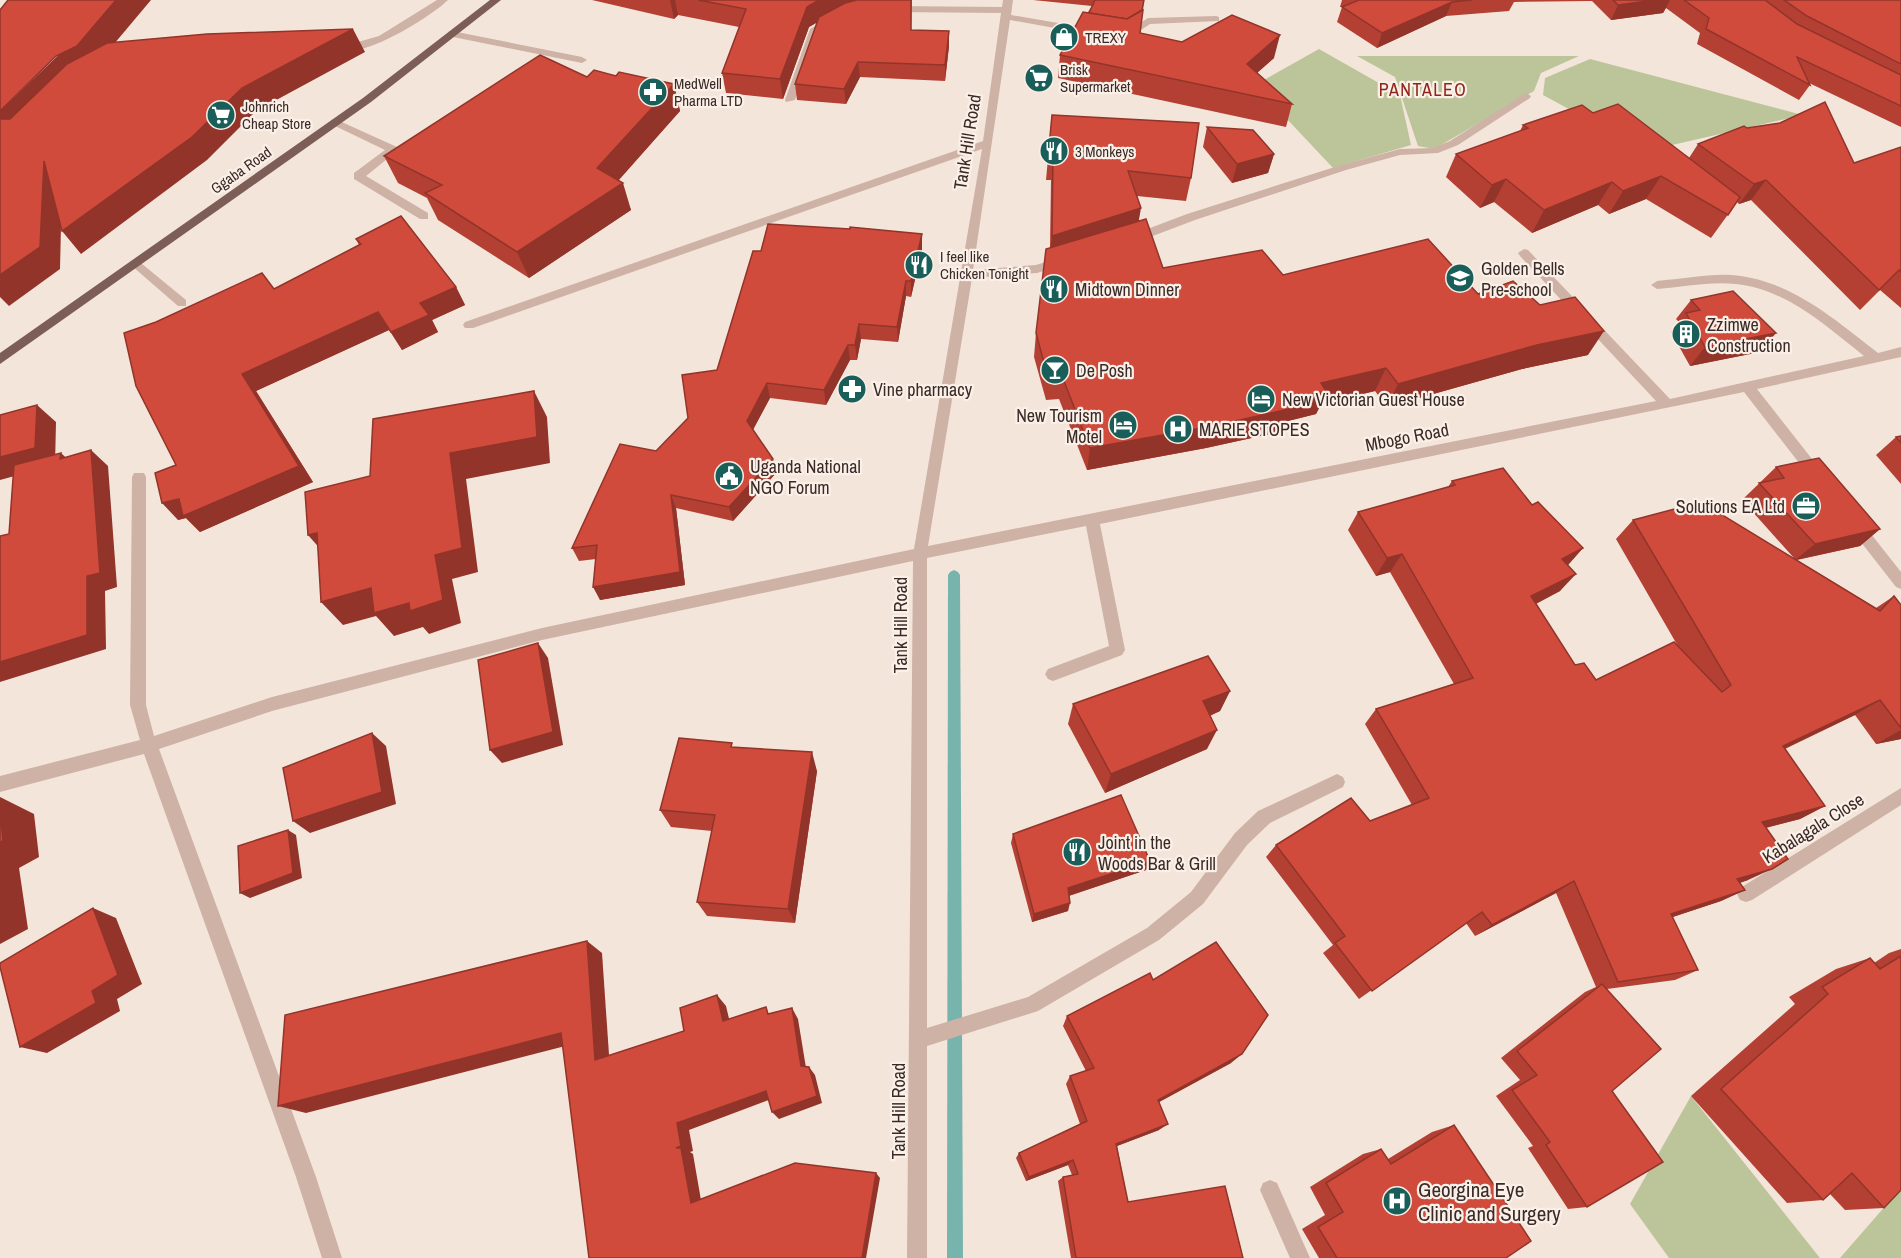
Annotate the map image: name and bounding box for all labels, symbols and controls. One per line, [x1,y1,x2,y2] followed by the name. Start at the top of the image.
[1048,21,1080,53] shop icon: TREXY
[1085,27,1127,48] place label: TREXY
[1060,59,1131,97] place label: Brisk Supermarket
[1023,62,1055,94] supermarket icon: Brisk Supermarket
[674,73,743,111] place label: MedWell Pharma LTD
[637,76,669,108] pharmacy icon: MedWell Pharma LTD
[1379,77,1467,102] district label: PANTALEO
[947,93,987,191] street label: Tank Hill Road
[242,96,311,134] place label: Johnrich Cheap Store
[205,99,237,131] supermarket icon: Johnrich Cheap Store
[1038,135,1070,167] restaurant icon: 3 Monkeys
[206,141,276,199] street label: Ggaba Road
[1075,141,1134,162] place label: 3 Monkeys
[940,246,1029,284] place label: I feel like Chicken Tonight
[903,249,935,281] restaurant icon: I feel like Chicken Tonight
[1481,256,1565,302] place label: Golden Bells Pre-school
[1444,262,1476,294] school or university icon: Golden Bells Pre-school
[1038,273,1070,305] restaurant icon: Midtown Dinner
[1075,277,1179,302] place label: Midtown Dinner
[1707,312,1791,358] place label: Zzimwe Construction
[1670,318,1702,350] building icon: Zzimwe Construction
[1039,354,1071,386] bar icon: De Posh
[1076,358,1133,383] place label: De Posh
[836,373,868,405] pharmacy icon: Vine pharmacy
[873,377,973,402] place label: Vine pharmacy
[1245,383,1277,415] hotel icon: New Victorian Guest House
[1282,387,1465,412] place label: New Victorian Guest House
[1016,403,1102,449] place label: New Tourism Motel
[1107,409,1139,441] hotel icon: New Tourism Motel
[1162,413,1194,445] hospital icon: MARIE STOPES
[1199,417,1310,442] place label: MARIE STOPES
[1363,417,1451,457] street label: Mbogo Road
[750,454,861,500] place label: Uganda National NGO Forum
[713,460,745,492] public building icon: Uganda National NGO Forum
[1790,490,1822,522] office icon: Solutions EA Ltd
[1676,494,1785,519] place label: Solutions EA Ltd
[888,577,913,673] street label: Tank Hill Road
[1757,787,1869,869] street label: Kabalagala Close
[1098,830,1216,876] place label: Joint in the Woods Bar & Grill
[1061,836,1093,868] restaurant icon: Joint in the Woods Bar & Grill
[886,1063,911,1159] street label: Tank Hill Road
[1418,1175,1561,1228] place label: Georgina Eye Clinic and Surgery
[1381,1185,1413,1217] hospital icon: Georgina Eye Clinic and Surgery

